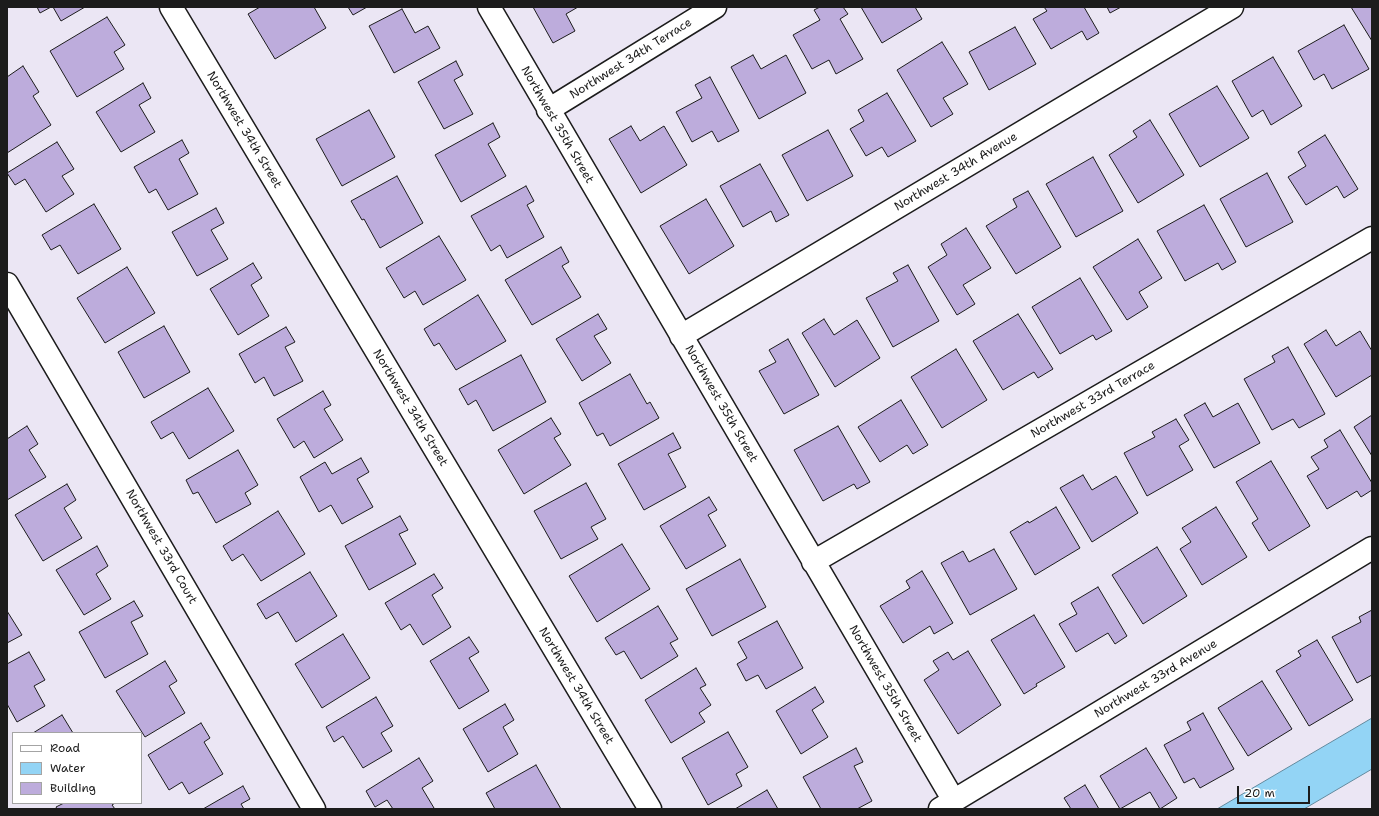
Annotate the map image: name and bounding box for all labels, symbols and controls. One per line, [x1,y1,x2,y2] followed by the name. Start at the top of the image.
[567,15,695,103] street label: Northwest 34th Terrace
[518,64,596,186] street label: Northwest 35th Street
[203,69,285,191] street label: Northwest 34th Street
[892,130,1020,214] street label: Northwest 34th Avenue
[682,343,760,465] street label: Northwest 35th Street
[369,347,451,469] street label: Northwest 34th Street
[1028,359,1158,441] street label: Northwest 33rd Terrace
[122,487,200,607] street label: Northwest 33rd Court
[846,623,924,745] street label: Northwest 35th Street
[535,625,617,747] street label: Northwest 34th Street
[1092,637,1220,721] street label: Northwest 33rd Avenue
[12,732,142,804] legend
[50,740,80,756] text: Road
[50,760,85,776] text: Water
[1239,778,1312,804] scale bar
[50,780,96,796] text: Building
[1244,785,1275,801] text: 20 m

